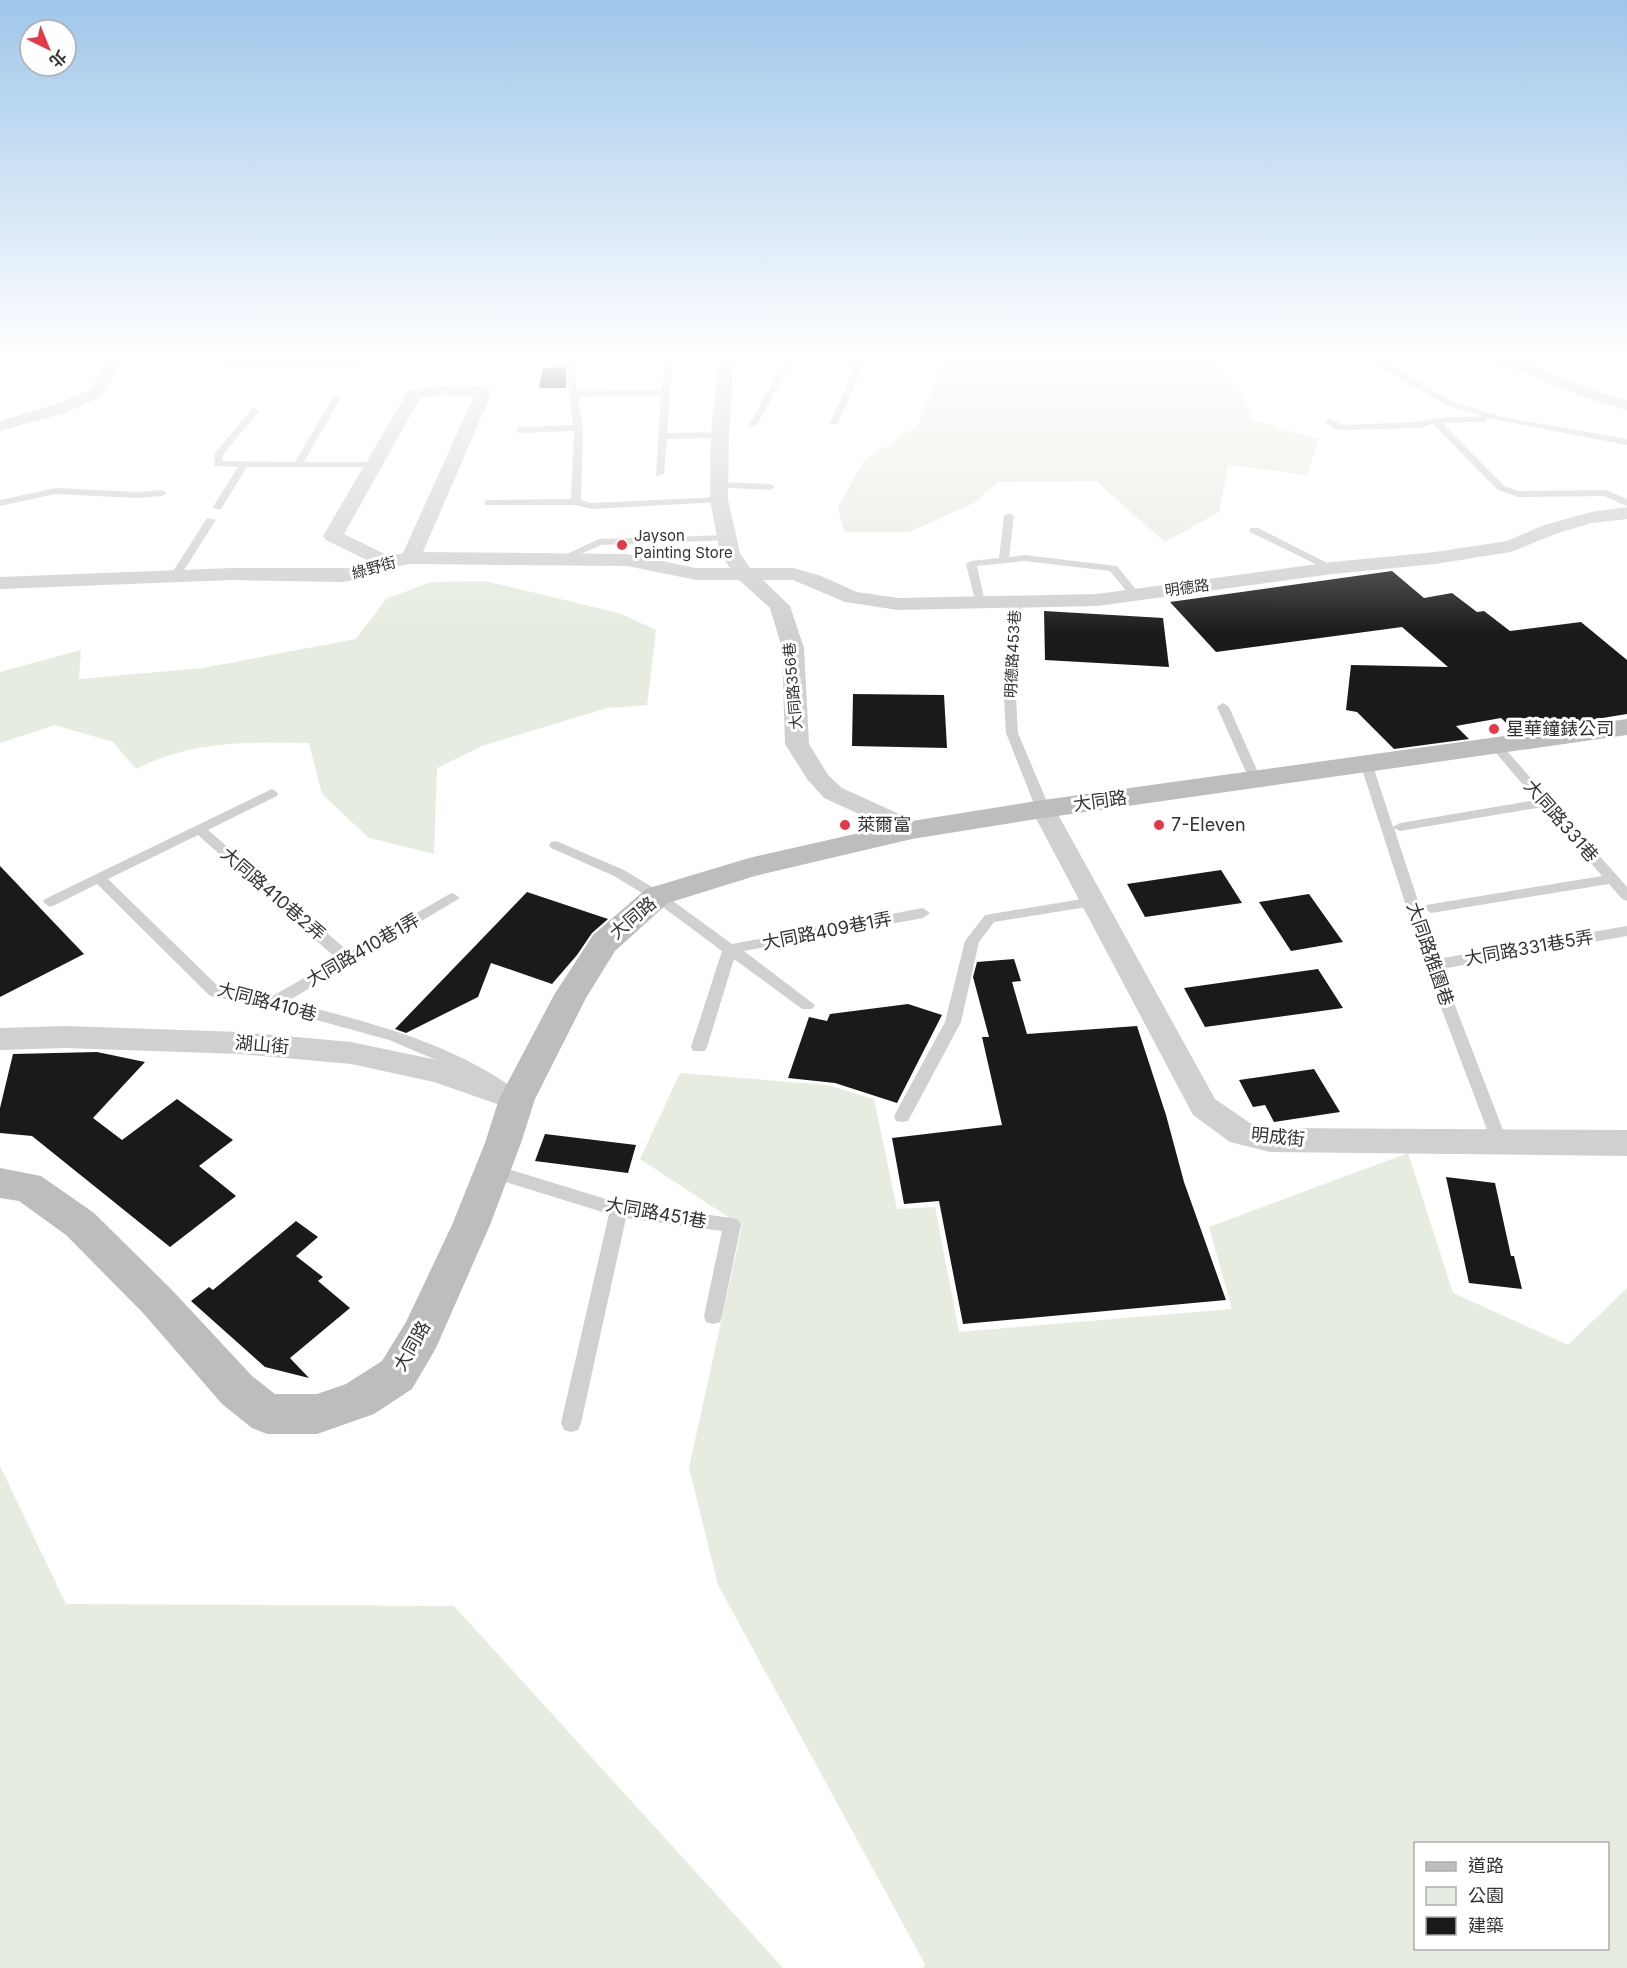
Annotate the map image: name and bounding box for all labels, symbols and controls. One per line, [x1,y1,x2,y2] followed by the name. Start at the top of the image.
[18,18,78,78] north arrow
[46,46,71,72] text: 北
[634,526,733,562] place label: Jayson Painting Store
[615,538,629,552] marker: Jayson Painting Store
[350,552,398,583] street label: 綠野街
[1163,575,1211,600] street label: 明德路
[1001,609,1024,698] street label: 明德路453巷
[779,642,806,731] street label: 大同路356巷
[1506,718,1614,739] place label: 星華鐘錶公司
[1487,722,1501,736] marker: 星華鐘錶公司
[1520,775,1603,866] street label: 大同路331巷
[1072,786,1128,815] street label: 大同路
[857,814,911,835] place label: 萊爾富
[1171,814,1246,835] place label: 7-Eleven
[838,818,852,832] marker: 萊爾富
[1152,818,1166,832] marker: 7-Eleven
[217,843,330,944] street label: 大同路410巷2弄
[605,892,660,943] street label: 大同路
[1403,899,1458,1008] street label: 大同路雅園巷
[760,908,893,953] street label: 大同路409巷1弄
[302,909,423,990] street label: 大同路410巷1弄
[1463,926,1595,969] street label: 大同路331巷5弄
[215,978,319,1025] street label: 大同路410巷
[234,1032,290,1057] street label: 湖山街
[1250,1123,1306,1150] street label: 明成街
[604,1193,708,1232] street label: 大同路451巷
[389,1317,434,1374] street label: 大同路
[1414,1842,1609,1950] legend
[1468,1855,1504,1876] text: 道路
[1468,1885,1504,1906] text: 公園
[1468,1915,1504,1936] text: 建築

